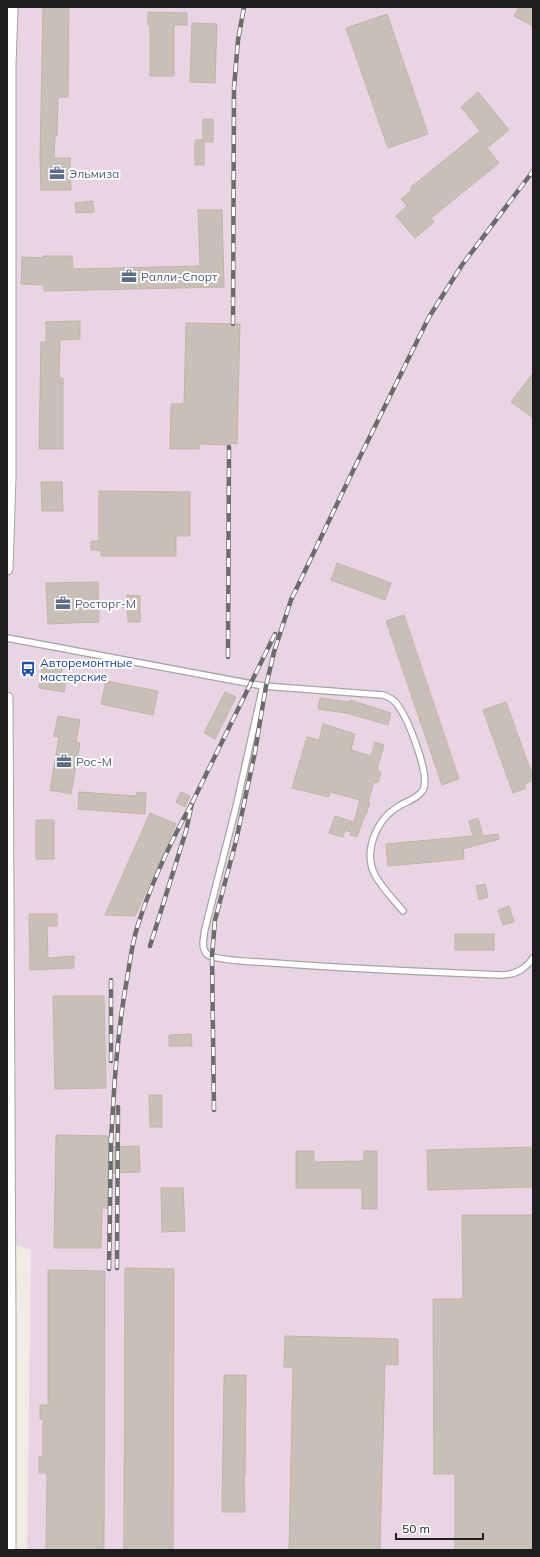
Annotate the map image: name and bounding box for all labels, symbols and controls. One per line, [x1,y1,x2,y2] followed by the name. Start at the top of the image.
[48,164,66,182] office icon: Эльмиза
[69,166,119,181] place label: Эльмиза
[120,267,138,285] office icon: Ралли-Спорт
[141,269,218,284] place label: Ралли-Спорт
[54,594,72,612] office icon: Росторг-М
[75,596,136,611] place label: Росторг-М
[40,655,133,684] place label: Авторемонтные мастерские
[19,660,37,678] bus stop icon: Авторемонтные мастерские
[55,752,73,770] office icon: Рос-М
[76,754,112,769] place label: Рос-М
[396,1515,483,1541] scale bar
[402,1521,430,1536] text: 50 m

